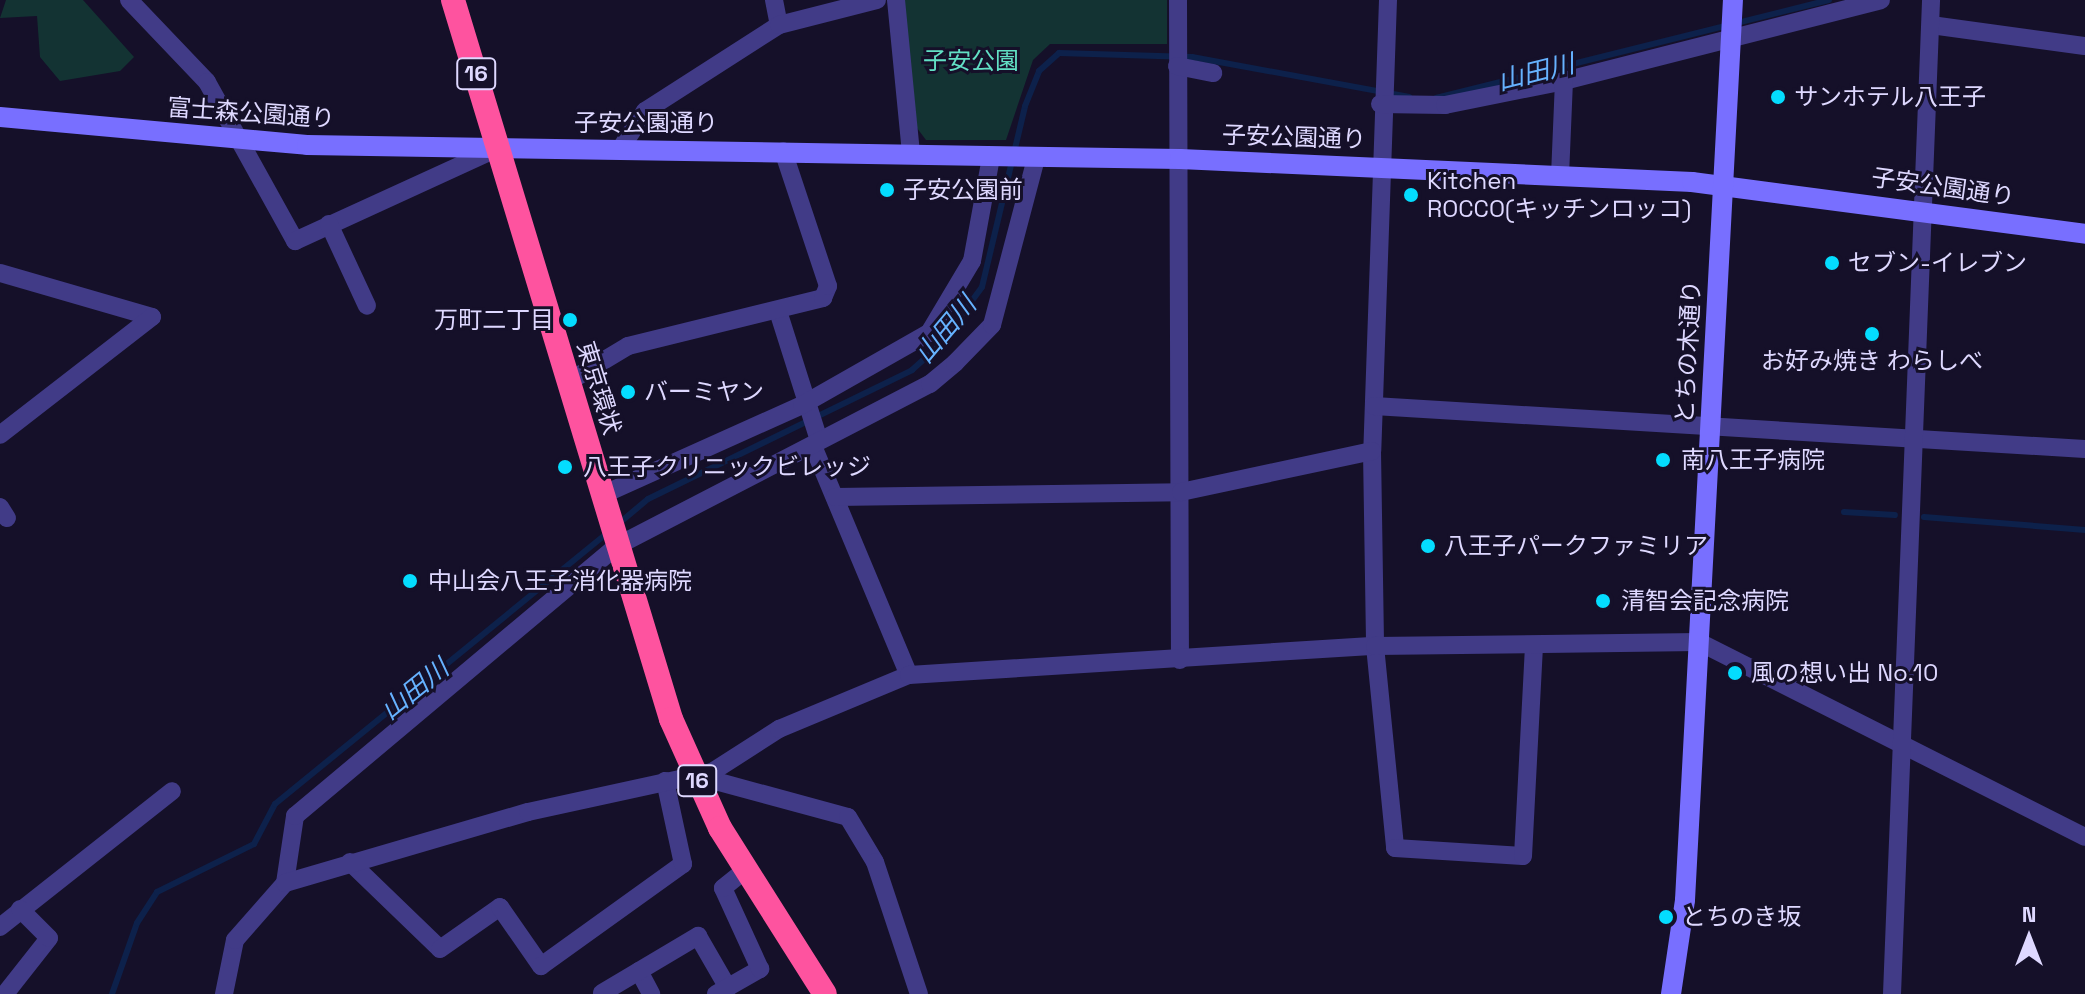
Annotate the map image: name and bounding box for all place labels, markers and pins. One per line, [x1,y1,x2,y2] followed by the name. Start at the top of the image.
[1794,83,1986,111] place label: サンホテル八王子
[1769,88,1787,106] marker: サンホテル八王子
[1427,167,1691,223] place label: Kitchen ROCCO(キッチンロッコ)
[903,176,1023,204] place label: 子安公園前
[878,181,896,199] marker: 子安公園前
[1402,186,1420,204] marker: Kitchen ROCCO(キッチンロッコ)
[1848,249,2027,277] place label: セブン-イレブン
[1823,254,1841,272] marker: セブン-イレブン
[434,306,554,334] place label: 万町二丁目
[561,311,579,329] marker: 万町二丁目
[1863,325,1881,343] marker: お好み焼き わらしべ
[1761,347,1983,375] place label: お好み焼き わらしべ
[644,378,764,406] place label: バーミヤン
[619,383,637,401] marker: バーミヤン
[1681,446,1825,474] place label: 南八王子病院
[1652,449,1674,471] marker: 南八王子病院
[583,453,871,481] place label: 八王子クリニックビレッジ
[554,456,576,478] marker: 八王子クリニックビレッジ
[1444,532,1708,560] place label: 八王子パークファミリア
[1419,537,1437,555] marker: 八王子パークファミリア
[428,567,692,595] place label: 中山会八王子消化器病院
[399,570,421,592] marker: 中山会八王子消化器病院
[1621,587,1789,615] place label: 清智会記念病院
[1592,590,1614,612] marker: 清智会記念病院
[1751,659,1938,687] place label: 風の想い出 No.10
[1726,664,1744,682] marker: 風の想い出 No.10
[1682,903,1802,931] place label: とちのき坂
[1657,908,1675,926] marker: とちのき坂

